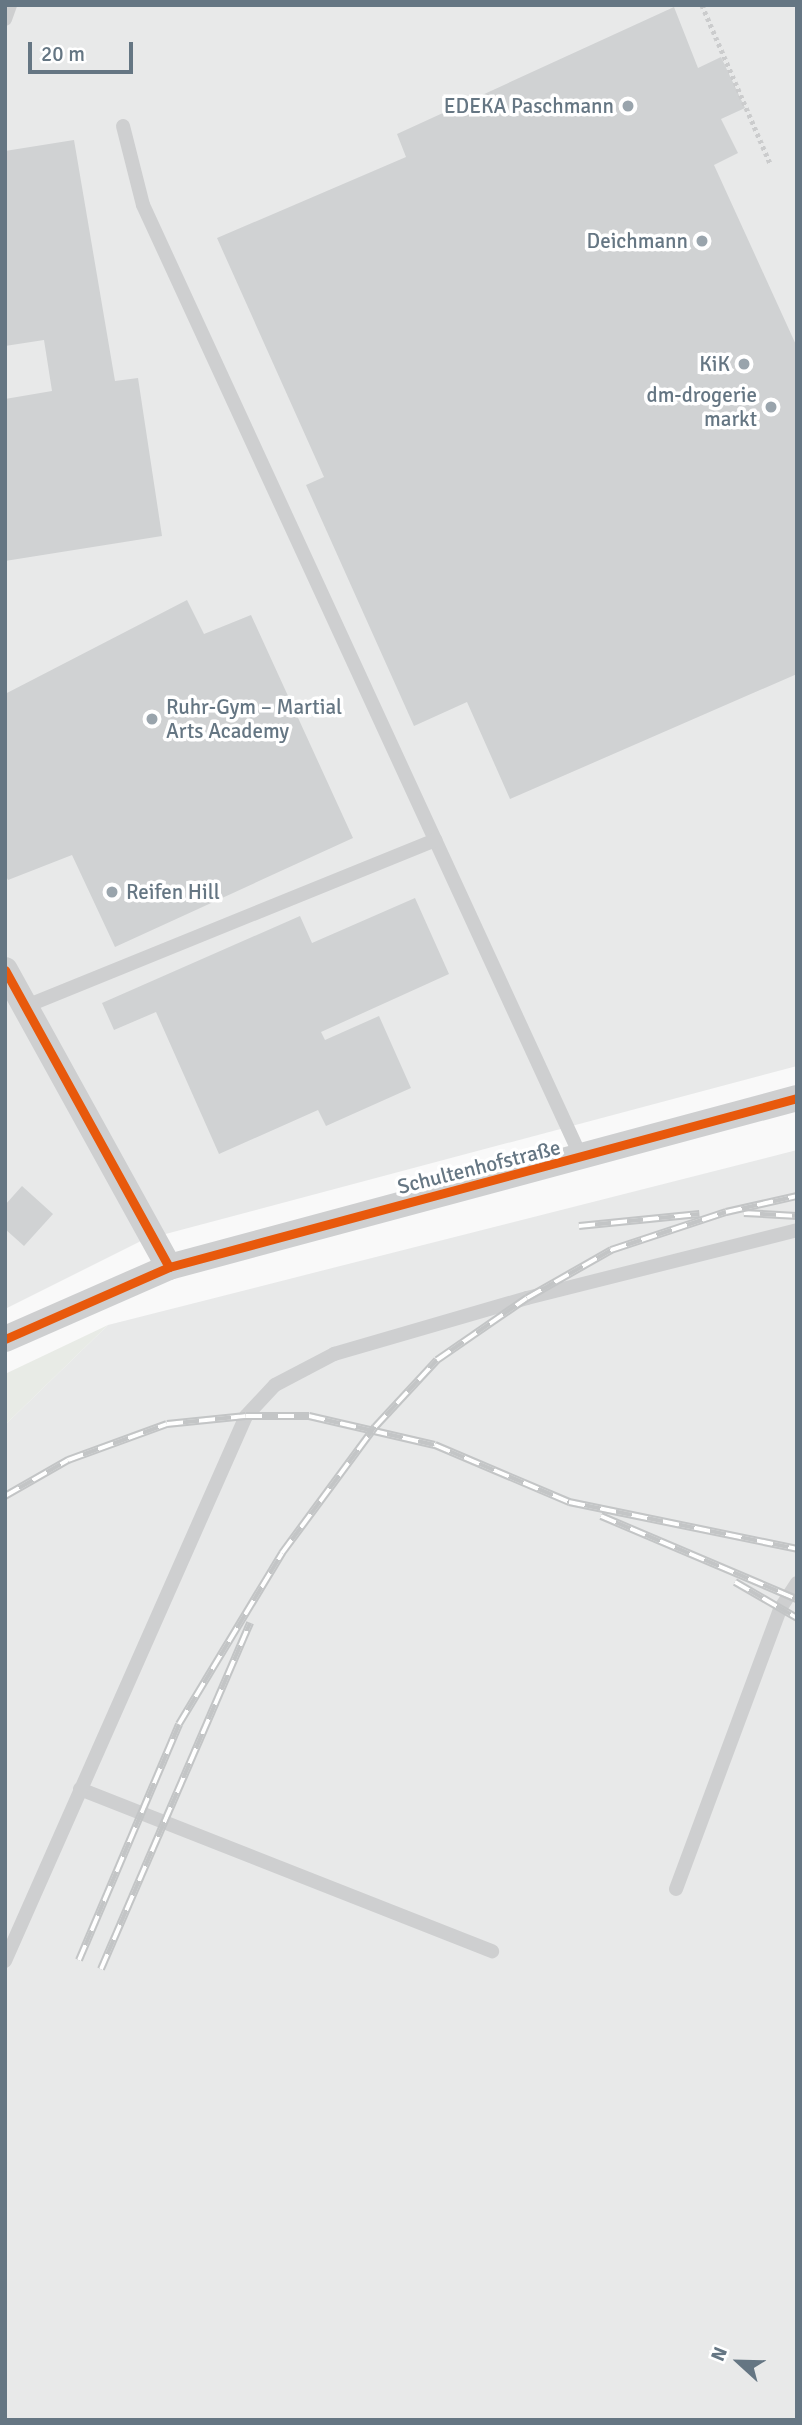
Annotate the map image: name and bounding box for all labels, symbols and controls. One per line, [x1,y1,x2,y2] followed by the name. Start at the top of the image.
[32,28,136,72] scale bar
[41,41,85,67] text: 20 m
[444,93,614,119] place label: EDEKA Paschmann
[620,98,636,114] marker: EDEKA Paschmann
[587,228,688,254] place label: Deichmann
[694,233,710,249] marker: Deichmann
[699,351,730,377] place label: KiK
[736,356,752,372] marker: KiK
[647,382,757,432] place label: dm-drogerie markt
[763,399,779,415] marker: dm-drogerie markt
[166,694,342,744] place label: Ruhr-Gym – Martial Arts Academy
[144,711,160,727] marker: Ruhr-Gym – Martial Arts Academy
[126,879,220,905] place label: Reifen Hill
[104,884,120,900] marker: Reifen Hill
[395,1135,563,1199] street label: Schultenhofstraße
[704,2327,774,2397] north arrow
[706,2344,733,2365] text: N

